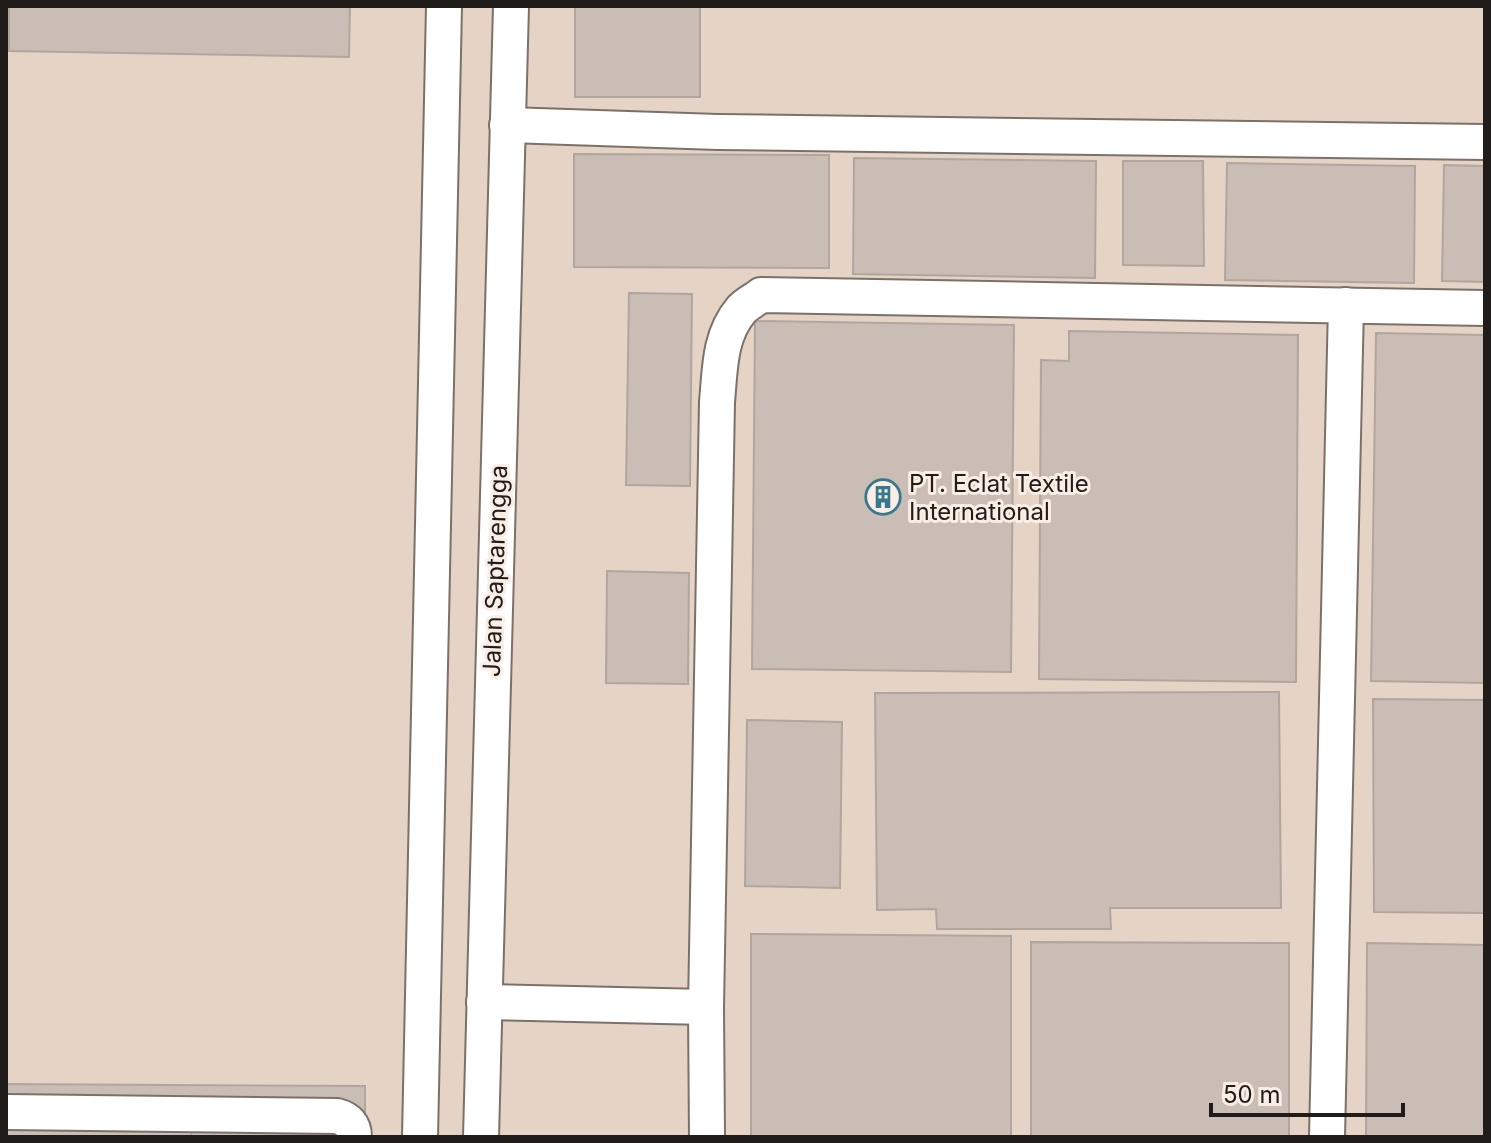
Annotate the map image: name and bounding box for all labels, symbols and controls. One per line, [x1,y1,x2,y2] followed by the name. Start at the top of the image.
[477,464,513,678] street label: Jalan Saptarengga
[909,469,1089,526] place label: PT. Eclat Textile International
[864,478,902,516] building icon: PT. Eclat Textile International
[1211,1067,1403,1117] scale bar
[1223,1080,1281,1109] text: 50 m

